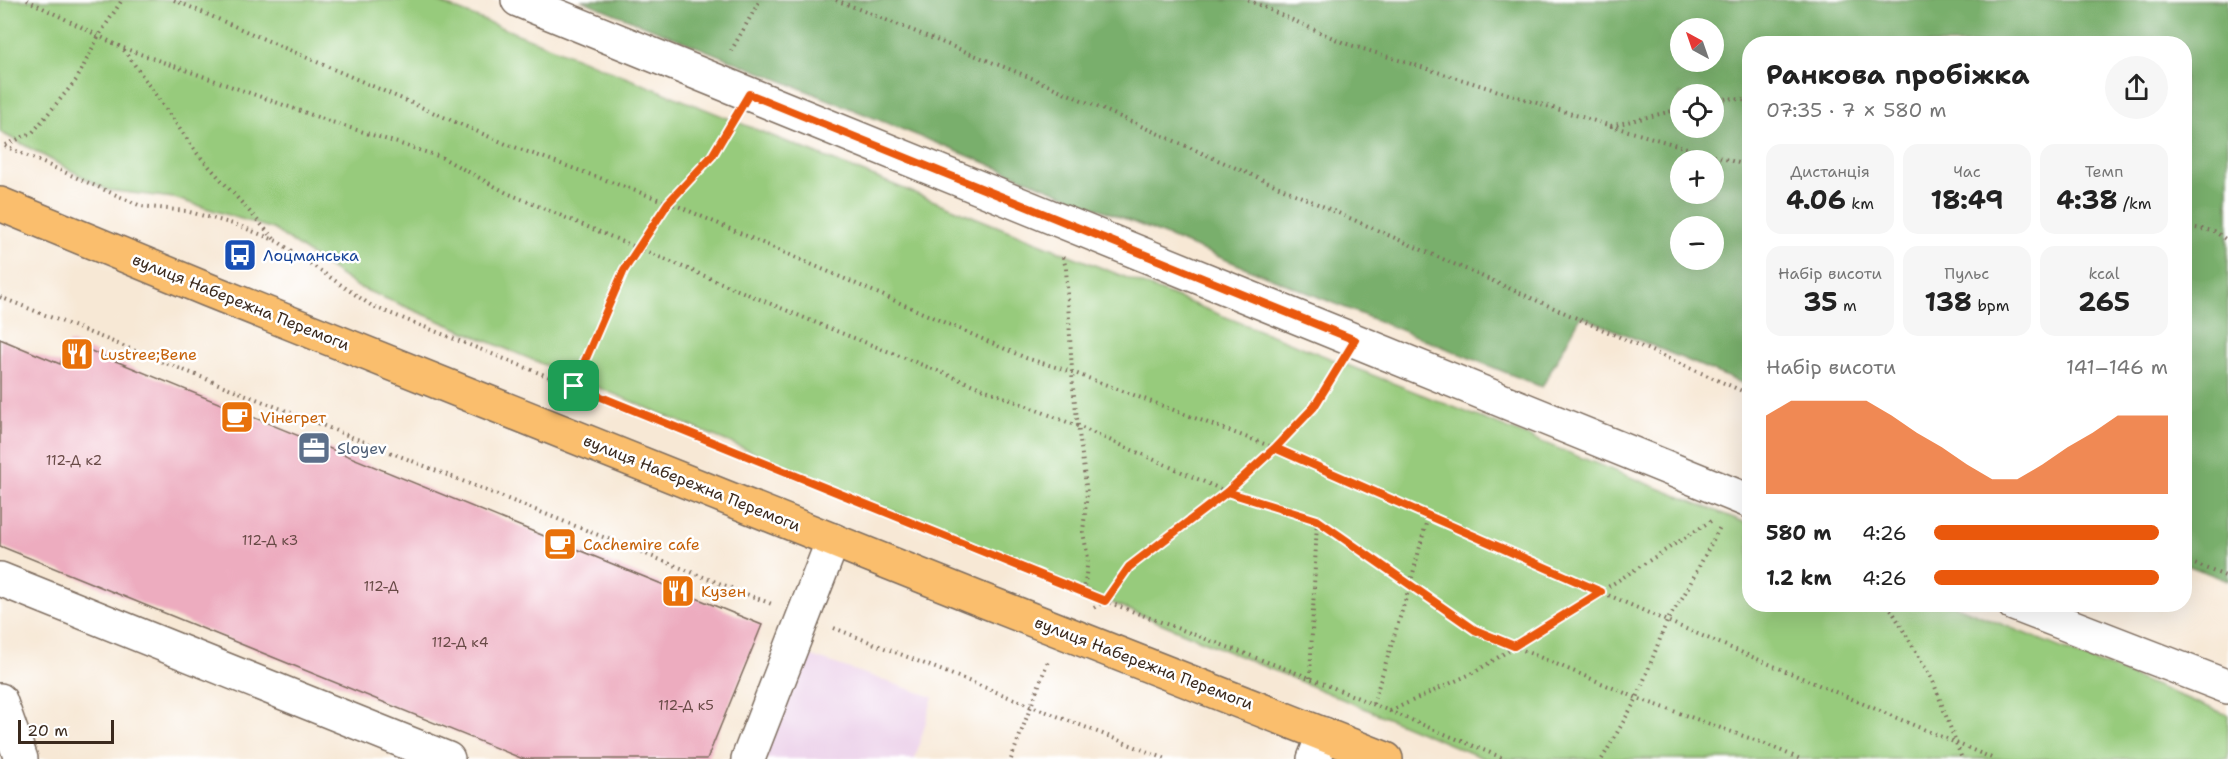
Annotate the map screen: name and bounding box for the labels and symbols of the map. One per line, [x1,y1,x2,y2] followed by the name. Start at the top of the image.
[1670,18,1724,72] north arrow
[222,237,258,273] bus stop icon: Лоцманська
[263,245,359,266] place label: Лоцманська
[129,249,353,355] street label: вулиця Набережна Перемоги
[59,336,95,372] restaurant icon: Lustree;Bene
[100,344,197,365] place label: Lustree;Bene
[548,360,599,411] pin
[219,399,255,435] cafe icon: Vінегрет
[260,407,327,428] place label: Vінегрет
[296,430,332,466] office icon: Sloyev
[580,430,804,536] street label: вулиця Набережна Перемоги
[337,438,387,459] place label: Sloyev
[46,451,102,469] house number: 112-Д к2
[542,526,578,562] cafe icon: Cachemire cafe
[242,531,298,549] house number: 112-Д к3
[583,534,700,555] place label: Cachemire cafe
[660,573,696,609] restaurant icon: Кузен
[363,577,399,595] house number: 112-Д
[701,581,746,602] place label: Кузен
[1032,612,1256,714] street label: вулиця Набережна Перемоги
[431,633,489,651] house number: 112-Д к4
[658,696,714,714] house number: 112-Д к5
[18,717,114,744] scale bar

